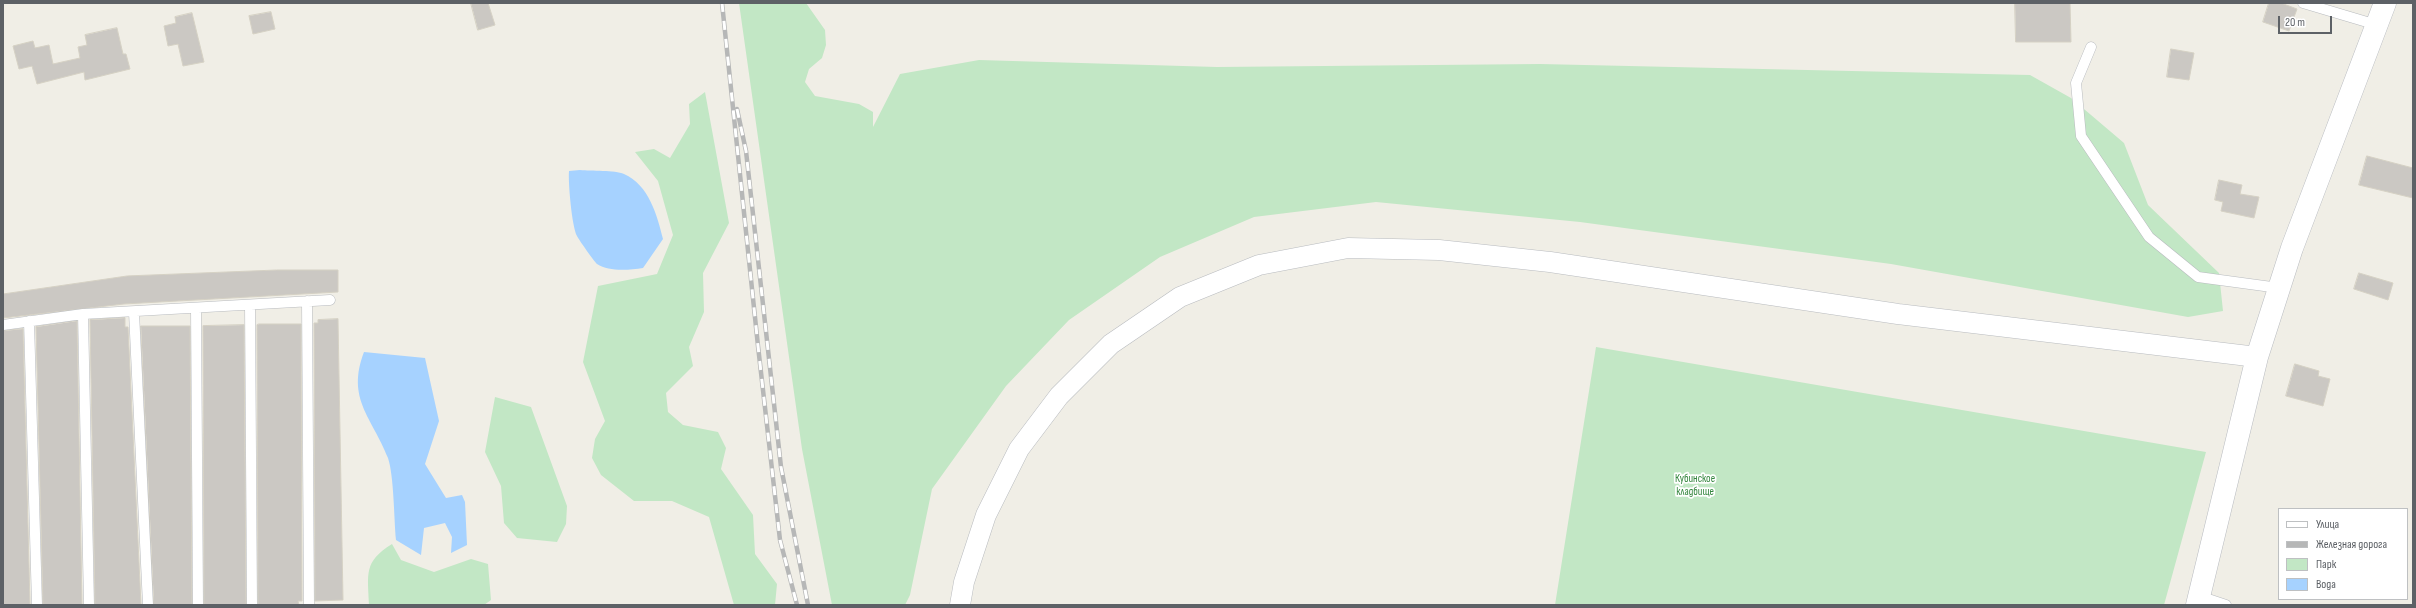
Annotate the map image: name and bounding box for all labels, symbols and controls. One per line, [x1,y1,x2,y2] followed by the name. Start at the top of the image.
[2280,8,2334,34] scale bar
[2285,15,2305,30] text: 20 m
[1675,472,1715,498] park label: Кубинское кладбище
[2278,508,2408,600] legend
[2316,517,2339,532] text: Улица
[2316,537,2387,552] text: Железная дорога
[2316,557,2336,572] text: Парк
[2316,577,2336,592] text: Вода

